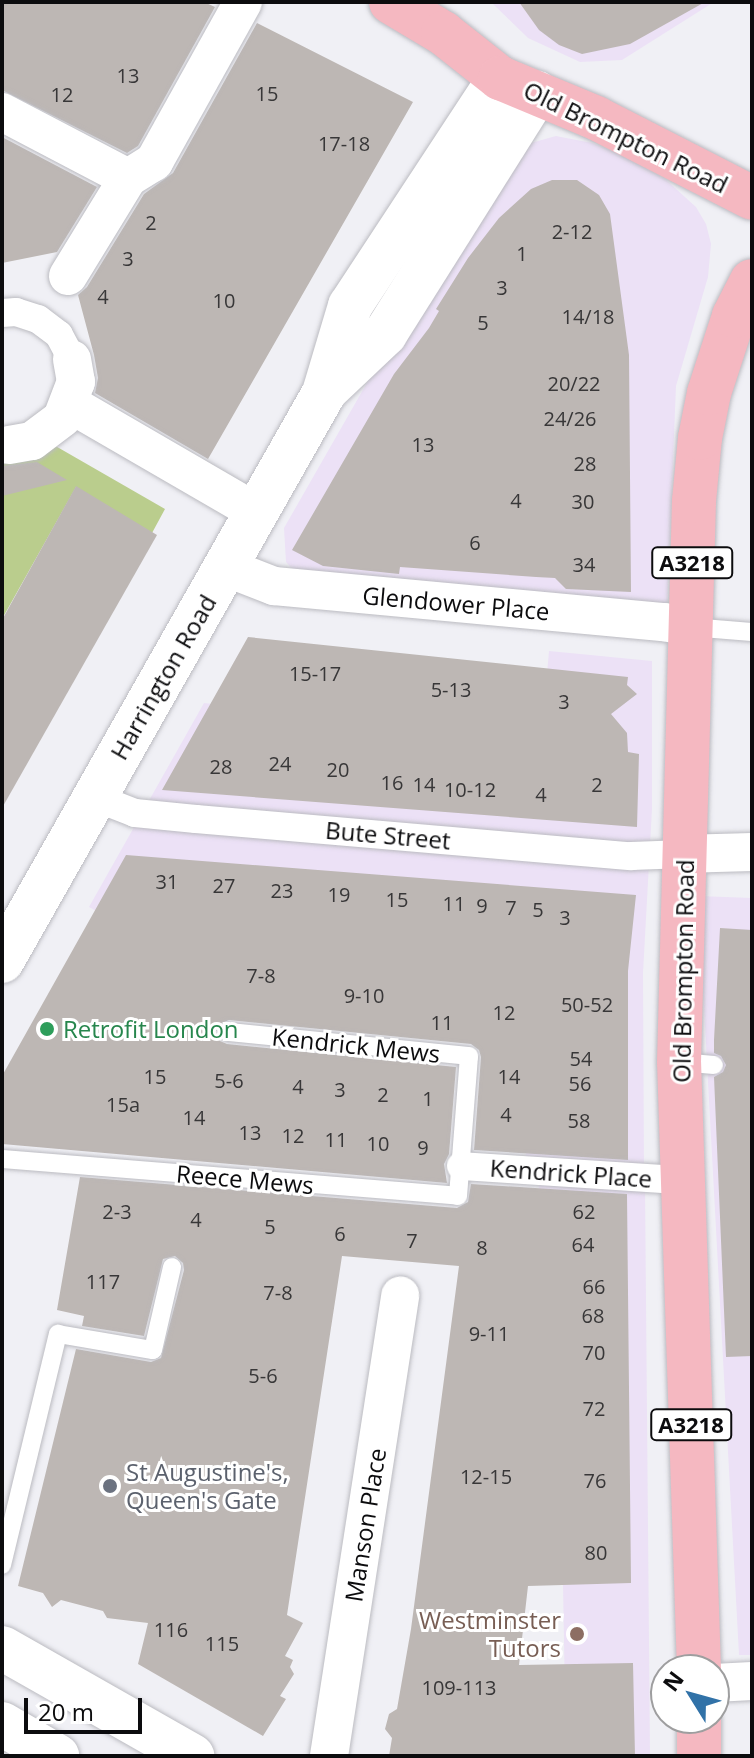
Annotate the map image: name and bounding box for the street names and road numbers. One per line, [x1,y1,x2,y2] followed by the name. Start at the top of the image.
[519,75,733,199] street label: Old Brompton Road
[650,545,734,581] road number: A3218
[361,580,551,626] street label: Glendower Place
[104,589,222,765] street label: Harrington Road
[324,815,452,855] street label: Bute Street
[667,859,699,1083] street label: Old Brompton Road
[271,1022,441,1068] street label: Kendrick Mews
[489,1153,653,1193] street label: Kendrick Place
[175,1159,315,1199] street label: Reece Mews
[649,1407,733,1443] road number: A3218
[339,1446,391,1604] street label: Manson Place

